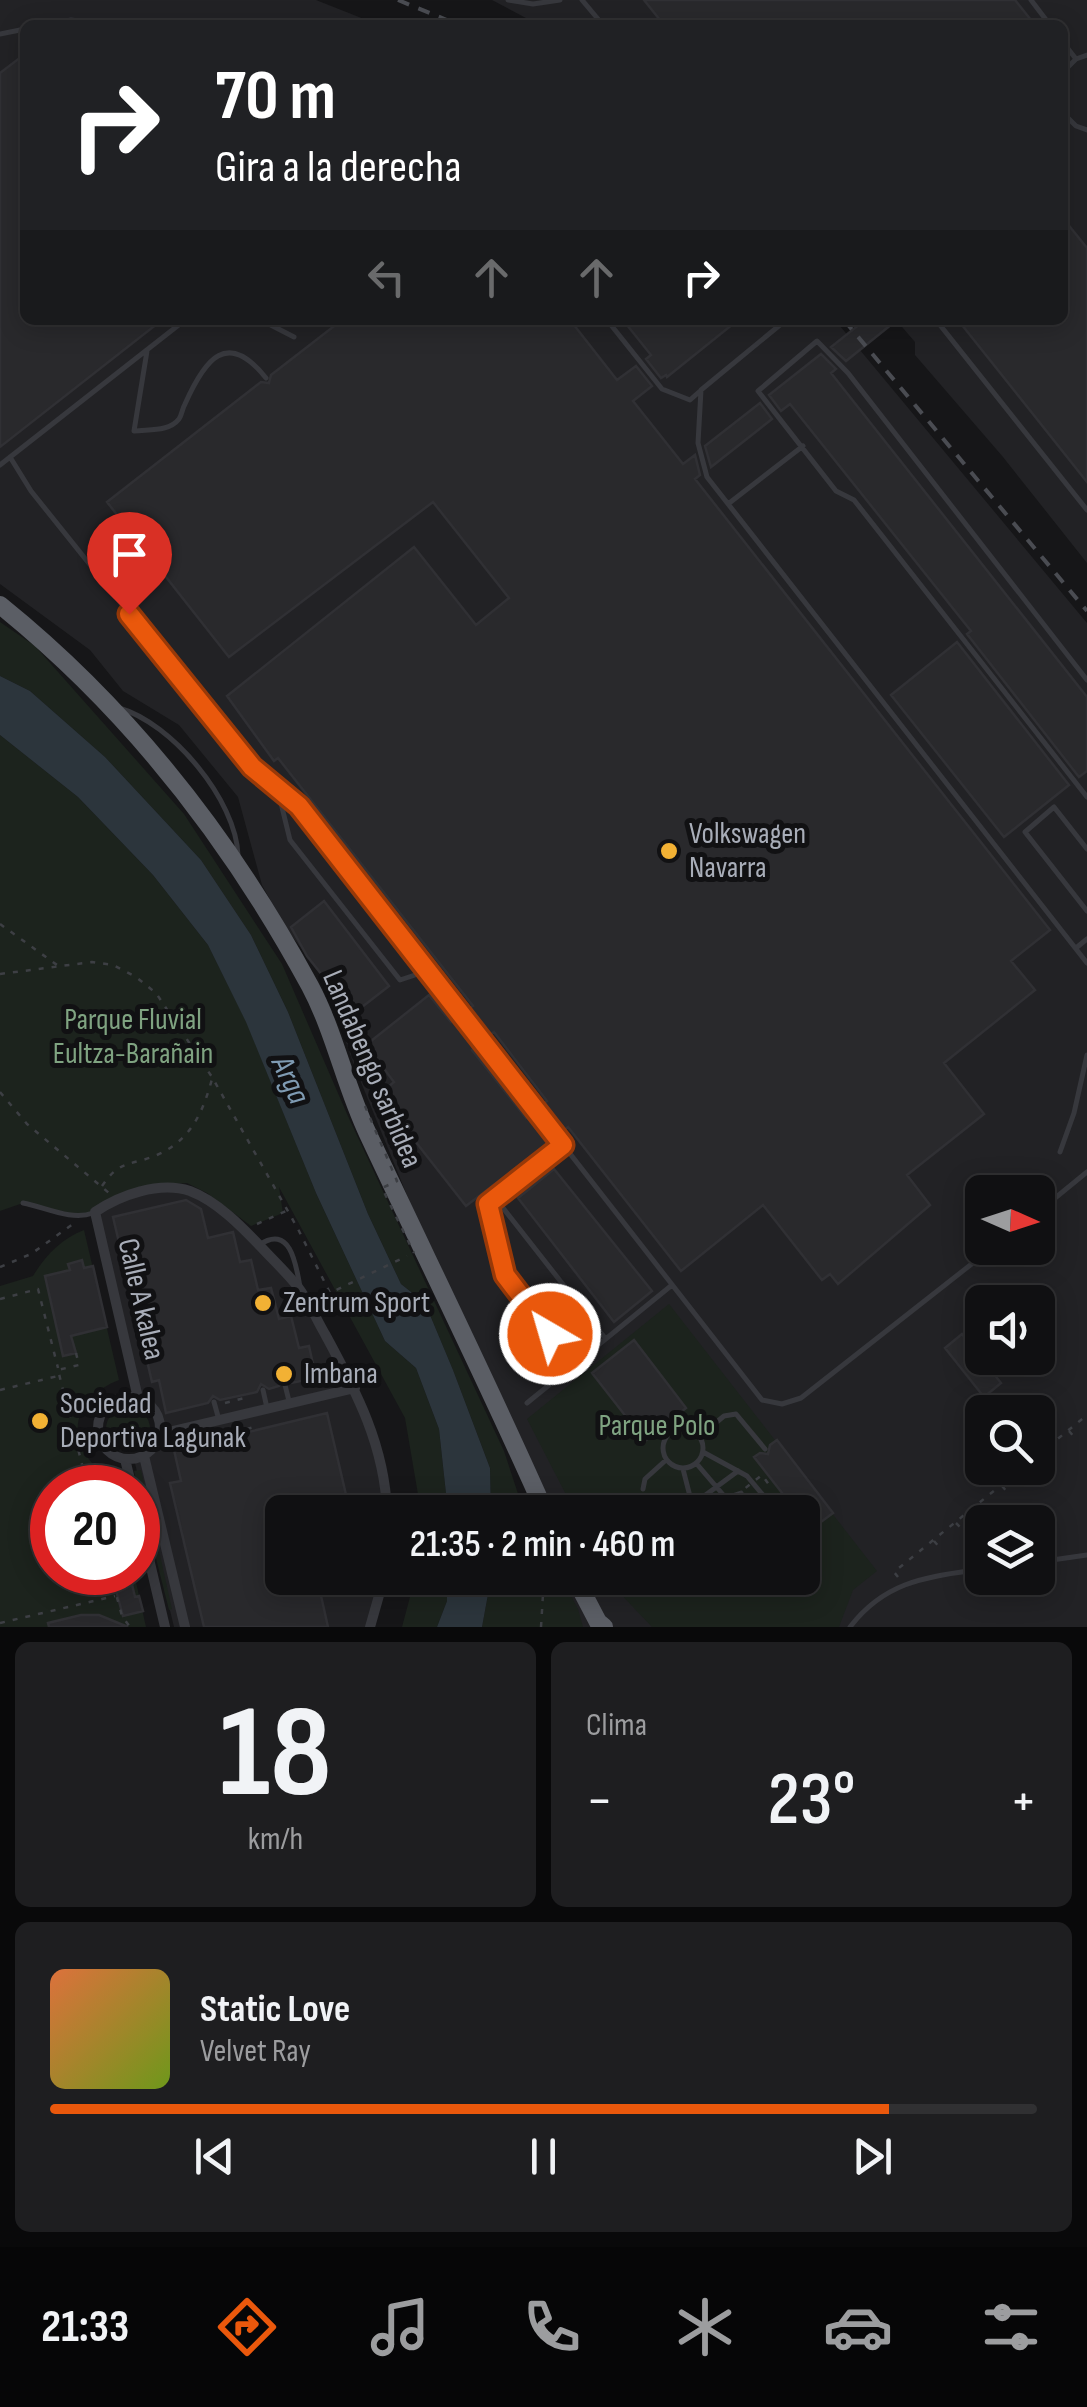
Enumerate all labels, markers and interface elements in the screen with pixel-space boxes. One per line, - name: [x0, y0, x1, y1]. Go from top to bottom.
- text: 70 m: [215, 55, 336, 139]
- icon: right: [50, 60, 180, 190]
- text: Gira a la derecha: [215, 140, 462, 195]
- icon: left: [359, 250, 414, 305]
- icon: ahead: [464, 250, 519, 305]
- icon: ahead: [569, 250, 624, 305]
- icon: right: [674, 250, 729, 305]
- pin: [87, 512, 172, 615]
- icon: arrive: [102, 527, 157, 582]
- place label: Volkswagen Navarra: [689, 816, 806, 886]
- marker: Volkswagen Navarra: [658, 840, 680, 862]
- street label: Landabengo sarbidea: [314, 965, 430, 1173]
- park label: Parque Fluvial Eultza-Barañain: [53, 1002, 213, 1072]
- water label: Arga: [261, 1048, 318, 1110]
- north arrow: [965, 1175, 1055, 1265]
- map controls: [965, 1175, 1055, 1595]
- street label: Calle A kalea: [110, 1235, 172, 1363]
- position arrow: [498, 1282, 602, 1386]
- place label: Zentrum Sport: [283, 1285, 430, 1321]
- button: sound: [965, 1285, 1055, 1375]
- marker: Zentrum Sport: [252, 1292, 274, 1314]
- place label: Imbana: [304, 1356, 378, 1392]
- marker: Imbana: [273, 1363, 295, 1385]
- place label: Sociedad Deportiva Lagunak: [60, 1386, 246, 1456]
- button: search: [965, 1395, 1055, 1485]
- park label: Parque Polo: [599, 1408, 715, 1444]
- marker: Sociedad Deportiva Lagunak: [29, 1410, 51, 1432]
- speed limit sign: 20: [30, 1465, 160, 1595]
- button: layers: [965, 1505, 1055, 1595]
- text: 21:35 · 2 min · 460 m: [410, 1522, 675, 1567]
- text: 18: [219, 1677, 332, 1833]
- text: Clima: [586, 1706, 647, 1745]
- text: 23°: [768, 1755, 855, 1846]
- text: −: [586, 1768, 613, 1835]
- text: +: [1010, 1768, 1037, 1835]
- text: km/h: [248, 1820, 303, 1859]
- text: Static Love: [200, 1987, 350, 2032]
- text: Velvet Ray: [200, 2032, 311, 2071]
- icon: previous: [187, 2129, 242, 2184]
- icon: pause: [516, 2129, 571, 2184]
- icon: next: [845, 2129, 900, 2184]
- icon: directions: [212, 2292, 282, 2362]
- icon: music: [365, 2292, 435, 2362]
- icon: phone: [517, 2292, 587, 2362]
- icon: climate: [670, 2292, 740, 2362]
- icon: car: [823, 2292, 893, 2362]
- icon: filters: [976, 2292, 1046, 2362]
- text: 21:33: [41, 2300, 129, 2355]

